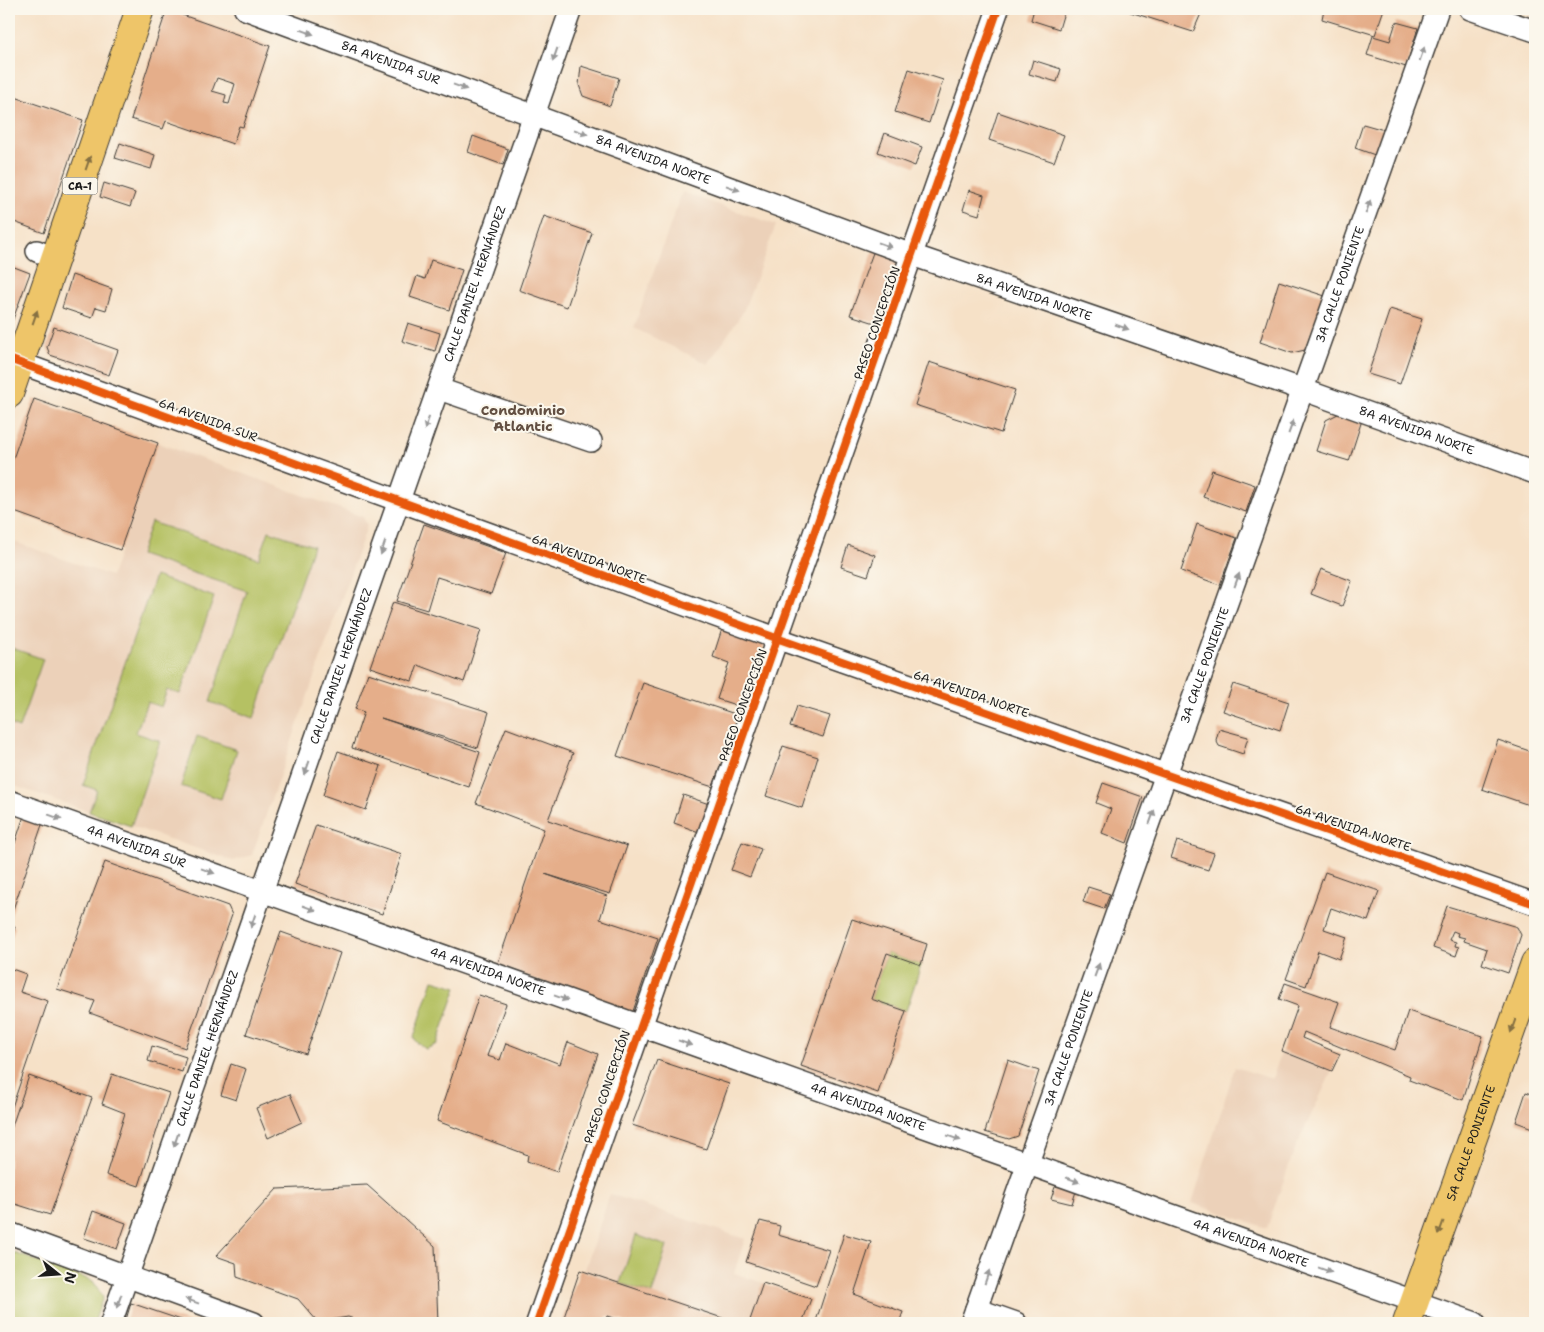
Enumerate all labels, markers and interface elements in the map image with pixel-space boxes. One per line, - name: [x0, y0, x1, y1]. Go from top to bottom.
- one-way arrow: [300, 29, 315, 36]
- street label: 8A AVENIDA SUR: [339, 37, 442, 88]
- one-way arrow: [1418, 46, 1426, 61]
- one-way arrow: [551, 48, 559, 63]
- one-way arrow: [453, 83, 468, 91]
- one-way arrow: [574, 128, 589, 136]
- street label: 8A AVENIDA NORTE: [593, 131, 713, 188]
- one-way arrow: [84, 155, 92, 170]
- road number: CA-1: [62, 178, 98, 195]
- one-way arrow: [726, 184, 741, 192]
- one-way arrow: [1365, 200, 1372, 215]
- street label: CALLE DANIEL HERNÁNDEZ: [440, 204, 509, 364]
- street label: 3A CALLE PONIENTE: [1312, 224, 1368, 345]
- one-way arrow: [878, 242, 893, 249]
- street label: PASEO CONCEPCIÓN: [850, 264, 904, 382]
- street label: 8A AVENIDA NORTE: [974, 270, 1094, 324]
- one-way arrow: [32, 309, 40, 324]
- one-way arrow: [1114, 324, 1129, 331]
- street label: 6A AVENIDA SUR: [156, 395, 260, 445]
- district label: Condominio Atlantic: [481, 401, 565, 435]
- street label: 8A AVENIDA NORTE: [1357, 402, 1476, 458]
- one-way arrow: [423, 416, 431, 431]
- one-way arrow: [1288, 419, 1295, 434]
- street label: 6A AVENIDA NORTE: [529, 531, 649, 587]
- one-way arrow: [379, 541, 386, 556]
- one-way arrow: [1233, 572, 1241, 587]
- street label: CALLE DANIEL HERNÁNDEZ: [306, 586, 376, 746]
- street label: 3A CALLE PONIENTE: [1177, 605, 1233, 726]
- street label: PASEO CONCEPCIÓN: [715, 646, 771, 764]
- street label: 6A AVENIDA NORTE: [911, 667, 1031, 721]
- one-way arrow: [302, 761, 310, 776]
- street label: 6A AVENIDA NORTE: [1293, 801, 1413, 855]
- one-way arrow: [1148, 809, 1156, 824]
- one-way arrow: [47, 814, 62, 821]
- street label: 4A AVENIDA SUR: [84, 821, 188, 871]
- one-way arrow: [201, 867, 216, 875]
- one-way arrow: [302, 904, 317, 912]
- one-way arrow: [249, 914, 257, 929]
- street label: 4A AVENIDA NORTE: [428, 943, 548, 999]
- one-way arrow: [1094, 962, 1101, 977]
- street label: CALLE DANIEL HERNÁNDEZ: [172, 968, 242, 1128]
- street label: 3A CALLE PONIENTE: [1041, 987, 1097, 1108]
- one-way arrow: [554, 994, 569, 1002]
- one-way arrow: [1509, 1018, 1516, 1033]
- street label: PASEO CONCEPCIÓN: [580, 1028, 634, 1146]
- one-way arrow: [678, 1039, 693, 1047]
- street label: 4A AVENIDA NORTE: [808, 1079, 928, 1135]
- street label: 5A CALLE PONIENTE: [1443, 1083, 1499, 1203]
- one-way arrow: [171, 1133, 179, 1148]
- one-way arrow: [947, 1134, 962, 1142]
- one-way arrow: [1066, 1176, 1081, 1184]
- street label: 4A AVENIDA NORTE: [1191, 1215, 1311, 1271]
- one-way arrow: [1437, 1221, 1445, 1236]
- north arrow: [32, 1250, 82, 1300]
- one-way arrow: [1318, 1266, 1333, 1274]
- one-way arrow: [984, 1269, 992, 1284]
- text: N: [60, 1270, 81, 1286]
- one-way arrow: [115, 1293, 122, 1308]
- one-way arrow: [184, 1297, 199, 1304]

